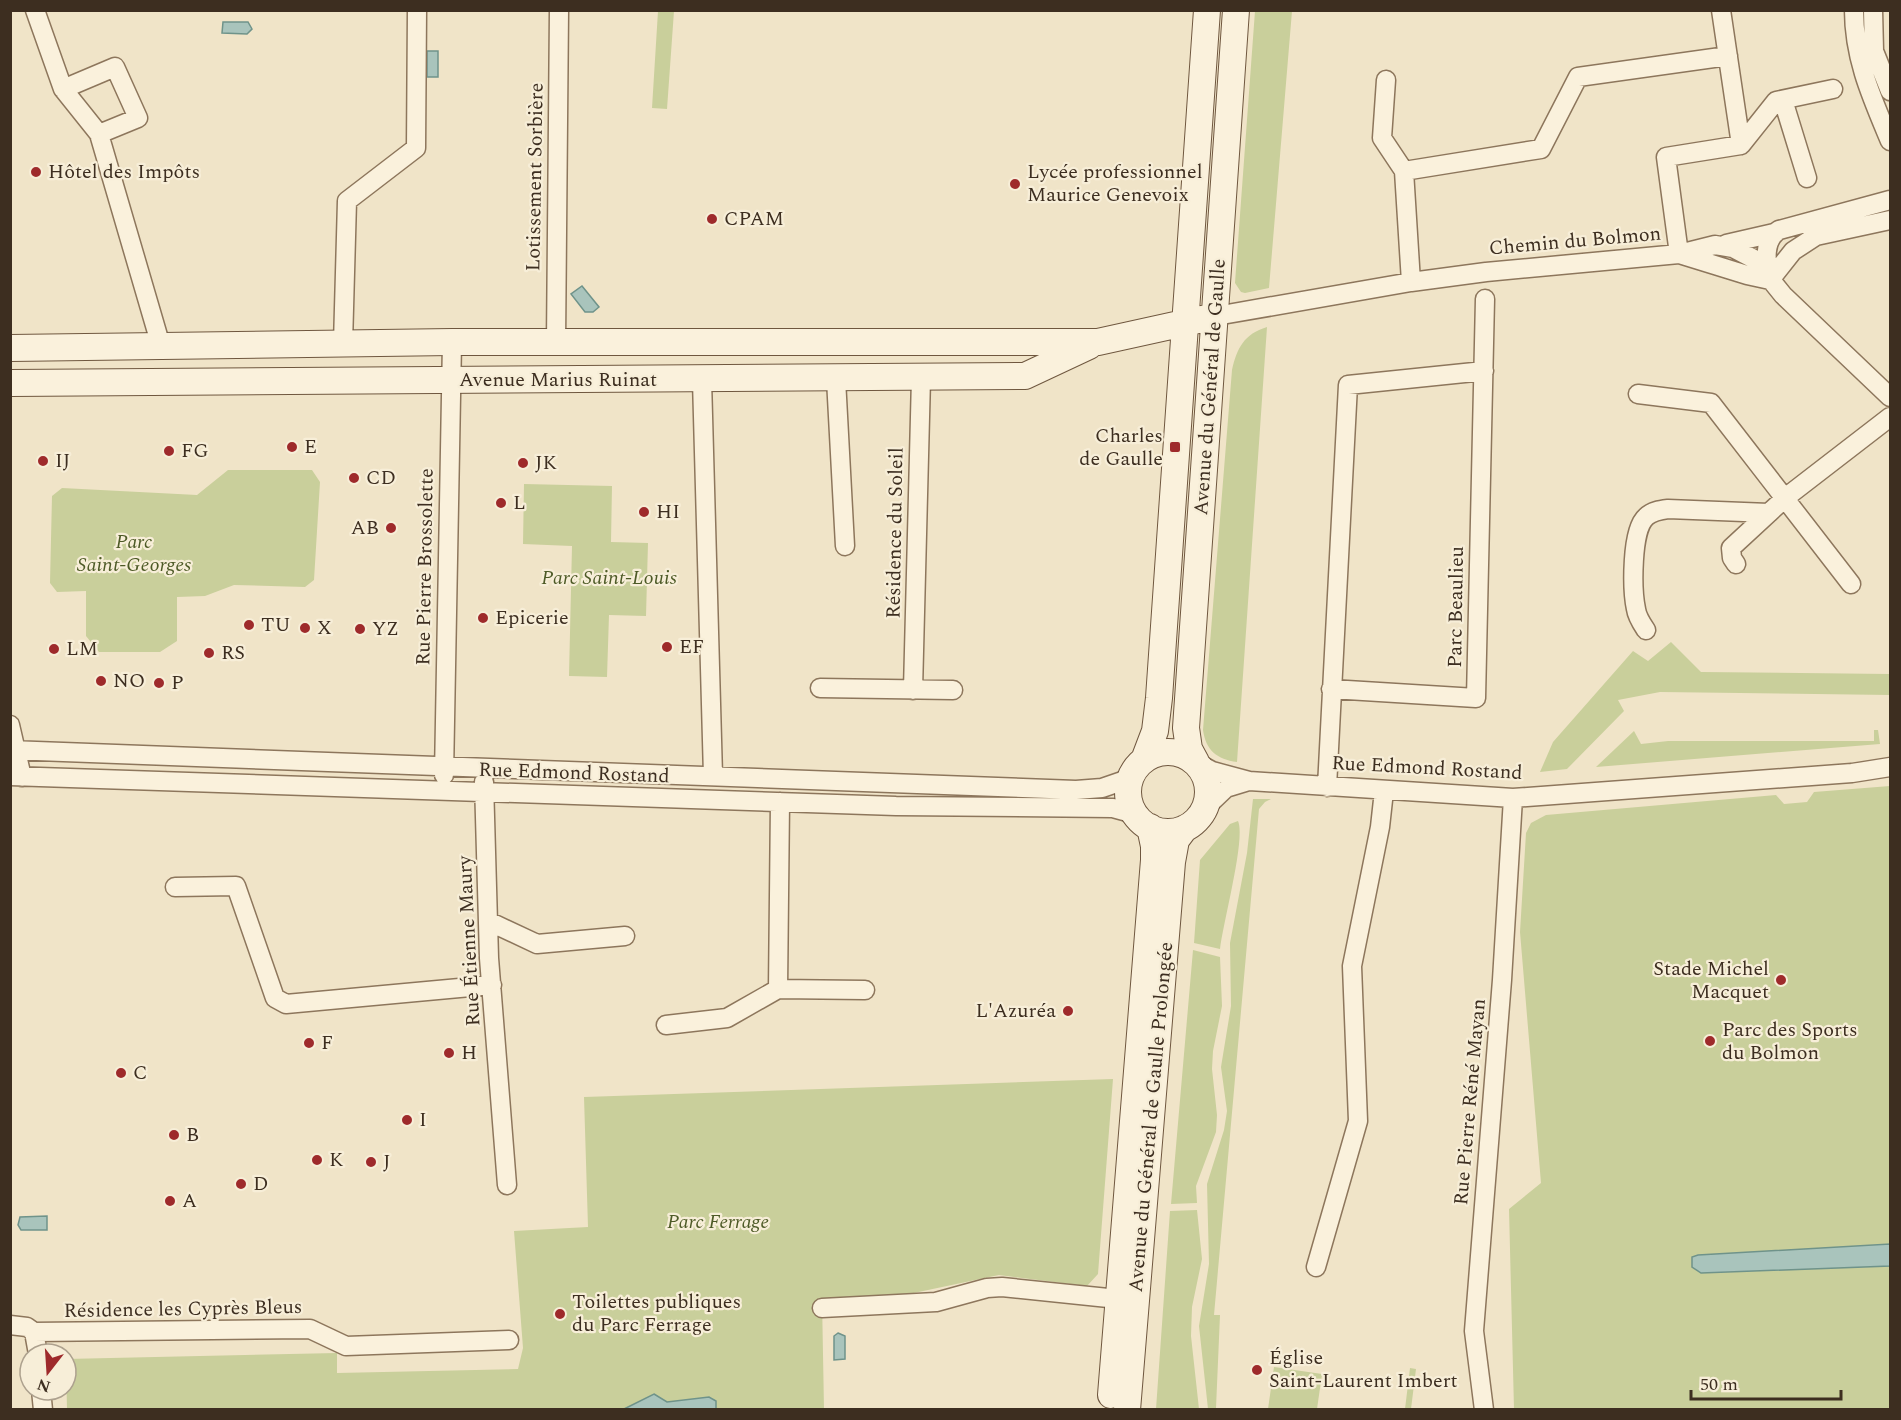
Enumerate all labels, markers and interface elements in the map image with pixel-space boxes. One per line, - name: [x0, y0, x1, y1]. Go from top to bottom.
- street label: Lotissement Sorbière: [518, 82, 552, 272]
- place label: Hôtel des Impôts: [48, 157, 200, 187]
- place label: Lycée professionnel Maurice Genevoix: [1027, 157, 1203, 210]
- marker: Hôtel des Impôts: [29, 165, 43, 179]
- marker: Lycée professionnel Maurice Genevoix: [1008, 177, 1022, 191]
- place label: CPAM: [724, 204, 784, 234]
- marker: CPAM: [705, 212, 719, 226]
- street label: Chemin du Bolmon: [1488, 219, 1662, 263]
- street label: Avenue du Général de Gaulle: [1186, 258, 1234, 516]
- street label: Avenue Marius Ruinat: [459, 365, 657, 395]
- place label: Charles de Gaulle: [1079, 421, 1163, 474]
- place label: E: [304, 432, 317, 462]
- place label: FG: [181, 436, 209, 466]
- marker: E: [285, 440, 299, 454]
- marker: Charles de Gaulle: [1168, 440, 1182, 454]
- marker: FG: [162, 444, 176, 458]
- place label: IJ: [55, 446, 71, 476]
- street label: Résidence du Soleil: [879, 447, 911, 619]
- place label: JK: [535, 448, 558, 478]
- marker: IJ: [36, 454, 50, 468]
- marker: JK: [516, 456, 530, 470]
- place label: CD: [366, 463, 396, 493]
- street label: Rue Pierre Brossolette: [408, 468, 442, 666]
- marker: CD: [347, 471, 361, 485]
- place label: L: [513, 488, 526, 518]
- marker: L: [494, 496, 508, 510]
- place label: HI: [656, 497, 680, 527]
- marker: HI: [637, 505, 651, 519]
- place label: AB: [351, 513, 379, 543]
- marker: AB: [384, 521, 398, 535]
- park label: Parc Saint-Georges: [77, 527, 191, 580]
- street label: Parc Beaulieu: [1440, 546, 1472, 668]
- park label: Parc Saint-Louis: [541, 563, 677, 593]
- place label: Epicerie: [495, 603, 569, 633]
- place label: TU: [261, 610, 291, 640]
- marker: Epicerie: [476, 611, 490, 625]
- place label: X: [317, 613, 332, 643]
- place label: YZ: [372, 614, 399, 644]
- marker: TU: [242, 618, 256, 632]
- marker: X: [298, 621, 312, 635]
- marker: YZ: [353, 622, 367, 636]
- place label: EF: [679, 632, 704, 662]
- place label: LM: [66, 634, 98, 664]
- place label: RS: [221, 638, 245, 668]
- marker: EF: [660, 640, 674, 654]
- marker: LM: [47, 642, 61, 656]
- marker: RS: [202, 646, 216, 660]
- place label: NO: [113, 666, 145, 696]
- place label: P: [171, 668, 184, 698]
- marker: NO: [94, 674, 108, 688]
- marker: P: [152, 676, 166, 690]
- street label: Rue Edmond Rostand: [1331, 748, 1523, 788]
- street label: Rue Edmond Rostand: [478, 755, 670, 791]
- street label: Rue Étienne Maury: [449, 854, 488, 1027]
- street label: Avenue du Général de Gaulle Prolongée: [1121, 940, 1181, 1294]
- place label: Stade Michel Macquet: [1653, 954, 1769, 1007]
- marker: Stade Michel Macquet: [1774, 973, 1788, 987]
- place label: L'Azuréa: [975, 996, 1056, 1026]
- street label: Rue Pierre Réné Mayan: [1446, 997, 1494, 1207]
- marker: L'Azuréa: [1061, 1004, 1075, 1018]
- place label: Parc des Sports du Bolmon: [1722, 1015, 1858, 1068]
- place label: F: [321, 1028, 333, 1058]
- marker: Parc des Sports du Bolmon: [1703, 1034, 1717, 1048]
- marker: F: [302, 1036, 316, 1050]
- place label: H: [461, 1038, 477, 1068]
- marker: H: [442, 1046, 456, 1060]
- place label: C: [133, 1058, 148, 1088]
- marker: C: [114, 1066, 128, 1080]
- place label: I: [419, 1105, 427, 1135]
- marker: I: [400, 1113, 414, 1127]
- place label: B: [186, 1120, 199, 1150]
- marker: B: [167, 1128, 181, 1142]
- place label: K: [329, 1145, 344, 1175]
- place label: J: [383, 1147, 391, 1177]
- marker: K: [310, 1153, 324, 1167]
- marker: J: [364, 1155, 378, 1169]
- place label: D: [253, 1169, 269, 1199]
- marker: D: [234, 1177, 248, 1191]
- place label: A: [182, 1186, 197, 1216]
- marker: A: [163, 1194, 177, 1208]
- park label: Parc Ferrage: [667, 1207, 769, 1237]
- place label: Toilettes publiques du Parc Ferrage: [572, 1287, 741, 1340]
- street label: Résidence les Cyprès Bleus: [63, 1292, 303, 1326]
- marker: Toilettes publiques du Parc Ferrage: [553, 1307, 567, 1321]
- north arrow: [18, 1342, 78, 1402]
- place label: Église Saint-Laurent Imbert: [1269, 1343, 1458, 1396]
- marker: Église Saint-Laurent Imbert: [1250, 1363, 1264, 1377]
- scale bar: [1691, 1363, 1841, 1401]
- text: 50 m: [1700, 1371, 1738, 1398]
- text: N: [34, 1372, 54, 1399]

